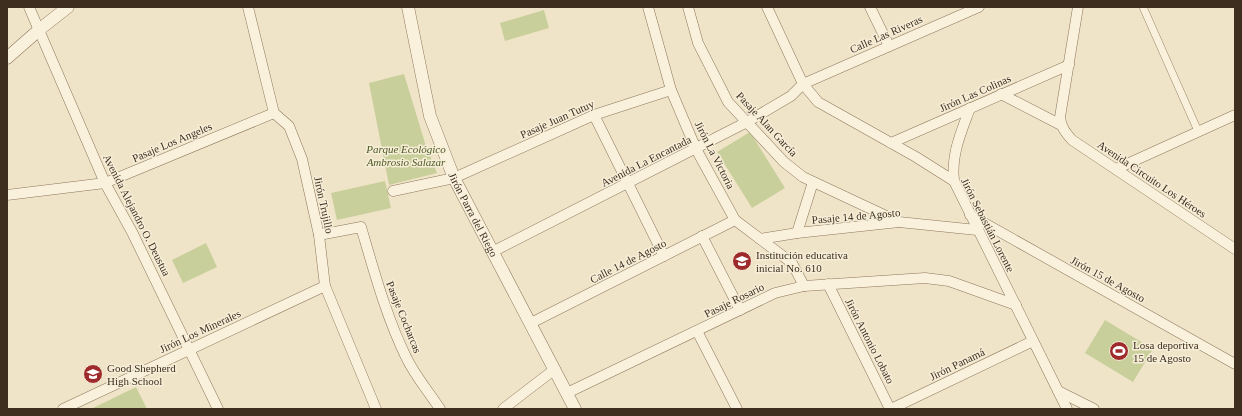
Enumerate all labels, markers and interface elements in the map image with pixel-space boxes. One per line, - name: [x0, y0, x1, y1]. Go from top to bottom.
- street label: Calle Las Riveras: [848, 13, 924, 55]
- street label: Jirón Las Colinas: [937, 72, 1013, 114]
- street label: Pasaje Alan García: [734, 89, 800, 159]
- street label: Pasaje Juan Tutuy: [518, 97, 596, 141]
- street label: Jirón La Victoria: [693, 119, 737, 191]
- street label: Pasaje Los Angeles: [130, 120, 214, 164]
- street label: Avenida La Encantada: [599, 133, 693, 189]
- street label: Avenida Circuito Los Héroes: [1095, 138, 1209, 220]
- park label: Parque Ecológico Ambrosio Salazar: [365, 143, 446, 168]
- street label: Avenida Alejandro O. Deustua: [101, 152, 173, 278]
- street label: Jirón Parra del Riego: [446, 171, 500, 259]
- street label: Jirón Trujillo: [312, 175, 336, 235]
- street label: Jirón Sebastián Lorente: [959, 176, 1017, 274]
- street label: Pasaje 14 de Agosto: [811, 206, 901, 226]
- street label: Calle 14 de Agosto: [588, 236, 669, 285]
- place label: Institución educativa inicial No. 610: [756, 249, 848, 274]
- school or university icon: Institución educativa inicial No. 610: [731, 250, 753, 272]
- street label: Jirón 15 de Agosto: [1069, 254, 1148, 305]
- street label: Pasaje Cocharcas: [384, 279, 424, 355]
- street label: Pasaje Rosario: [702, 280, 766, 320]
- street label: Jirón Antonio Lobato: [843, 296, 897, 386]
- street label: Jirón Los Minerales: [158, 307, 242, 355]
- place label: Losa deportiva 15 de Agosto: [1133, 339, 1199, 364]
- sports icon: Losa deportiva 15 de Agosto: [1108, 340, 1130, 362]
- street label: Jirón Panamá: [928, 346, 987, 382]
- place label: Good Shepherd High School: [107, 362, 176, 387]
- school or university icon: Good Shepherd High School: [82, 363, 104, 385]

